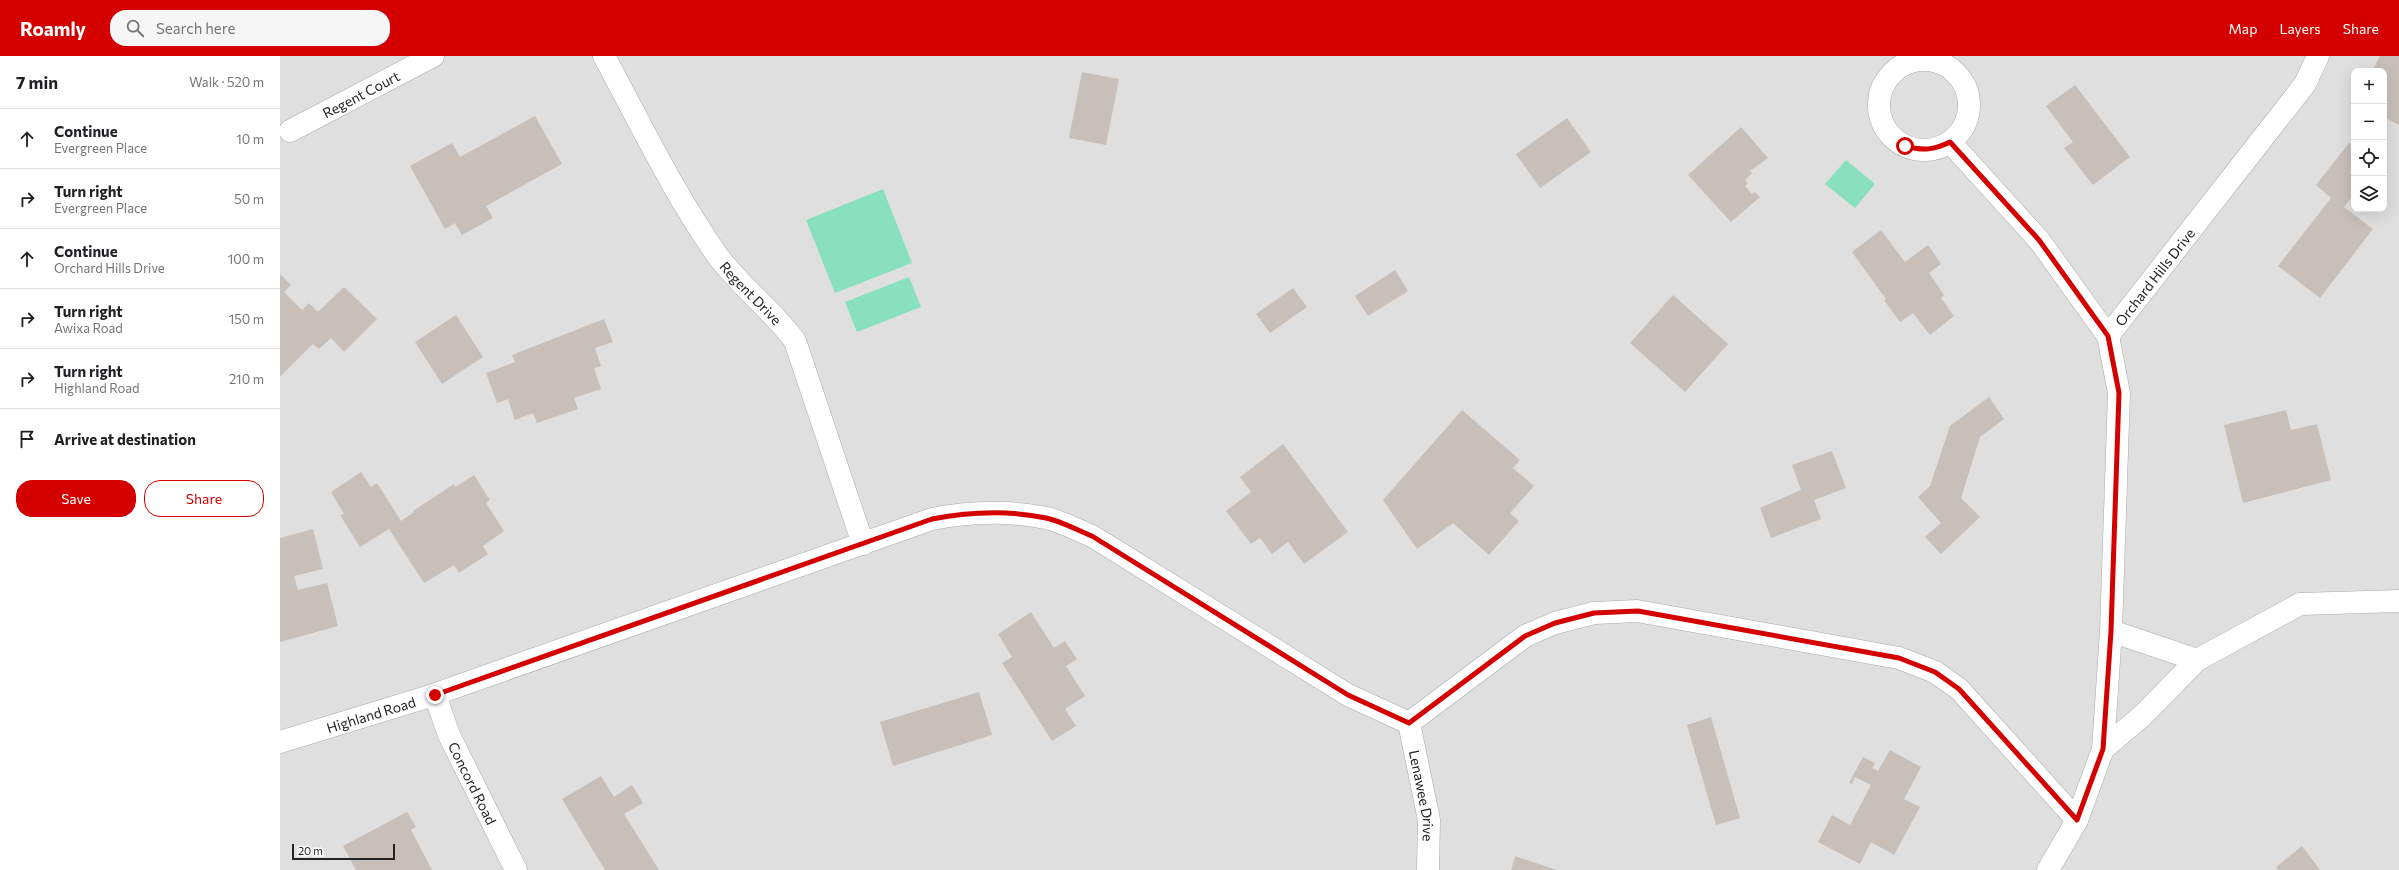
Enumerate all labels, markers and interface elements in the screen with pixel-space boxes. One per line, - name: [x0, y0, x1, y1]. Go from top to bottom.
- search box: [110, 10, 390, 46]
- text: Roamly: [20, 17, 86, 40]
- icon: search: [124, 17, 146, 39]
- text: Search here: [156, 19, 235, 37]
- text: Map: [2229, 20, 2257, 37]
- text: Layers: [2279, 20, 2321, 37]
- text: Share: [2343, 20, 2379, 37]
- street label: Regent Court: [319, 67, 403, 121]
- map controls: [2351, 68, 2387, 212]
- button: +: [2351, 68, 2387, 104]
- text: 7 min: [16, 72, 58, 93]
- text: Walk · 520 m: [189, 74, 264, 90]
- button: −: [2351, 104, 2387, 140]
- text: Continue: [54, 122, 118, 140]
- icon: ahead: [16, 128, 38, 150]
- text: 10 m: [236, 131, 264, 147]
- route start: [1896, 137, 1914, 155]
- text: Evergreen Place: [54, 140, 147, 156]
- button: locate: [2351, 140, 2387, 176]
- button: layers: [2351, 176, 2387, 212]
- text: Turn right: [54, 182, 123, 200]
- icon: right: [16, 188, 38, 210]
- text: 50 m: [234, 191, 264, 207]
- text: Evergreen Place: [54, 200, 147, 216]
- street label: Orchard Hills Drive: [2111, 225, 2198, 329]
- text: Continue: [54, 242, 118, 260]
- icon: ahead: [16, 248, 38, 270]
- text: 100 m: [228, 251, 264, 267]
- street label: Regent Drive: [717, 258, 786, 328]
- text: Orchard Hills Drive: [54, 260, 165, 276]
- text: Turn right: [54, 302, 123, 320]
- icon: right: [16, 308, 38, 330]
- text: 150 m: [229, 311, 264, 327]
- text: Awixa Road: [54, 320, 123, 336]
- text: Turn right: [54, 362, 123, 380]
- icon: right: [16, 368, 38, 390]
- text: 210 m: [229, 371, 264, 387]
- text: Highland Road: [54, 380, 140, 396]
- icon: arrive: [16, 428, 38, 450]
- text: Arrive at destination: [54, 430, 196, 448]
- button: Save: [16, 480, 136, 517]
- button: Share: [144, 480, 264, 517]
- route end: [426, 686, 444, 704]
- street label: Highland Road: [324, 693, 417, 736]
- street label: Concord Road: [445, 739, 500, 827]
- street label: Lenawee Drive: [1406, 748, 1438, 842]
- scale bar: [292, 842, 395, 861]
- text: 20 m: [298, 844, 323, 857]

